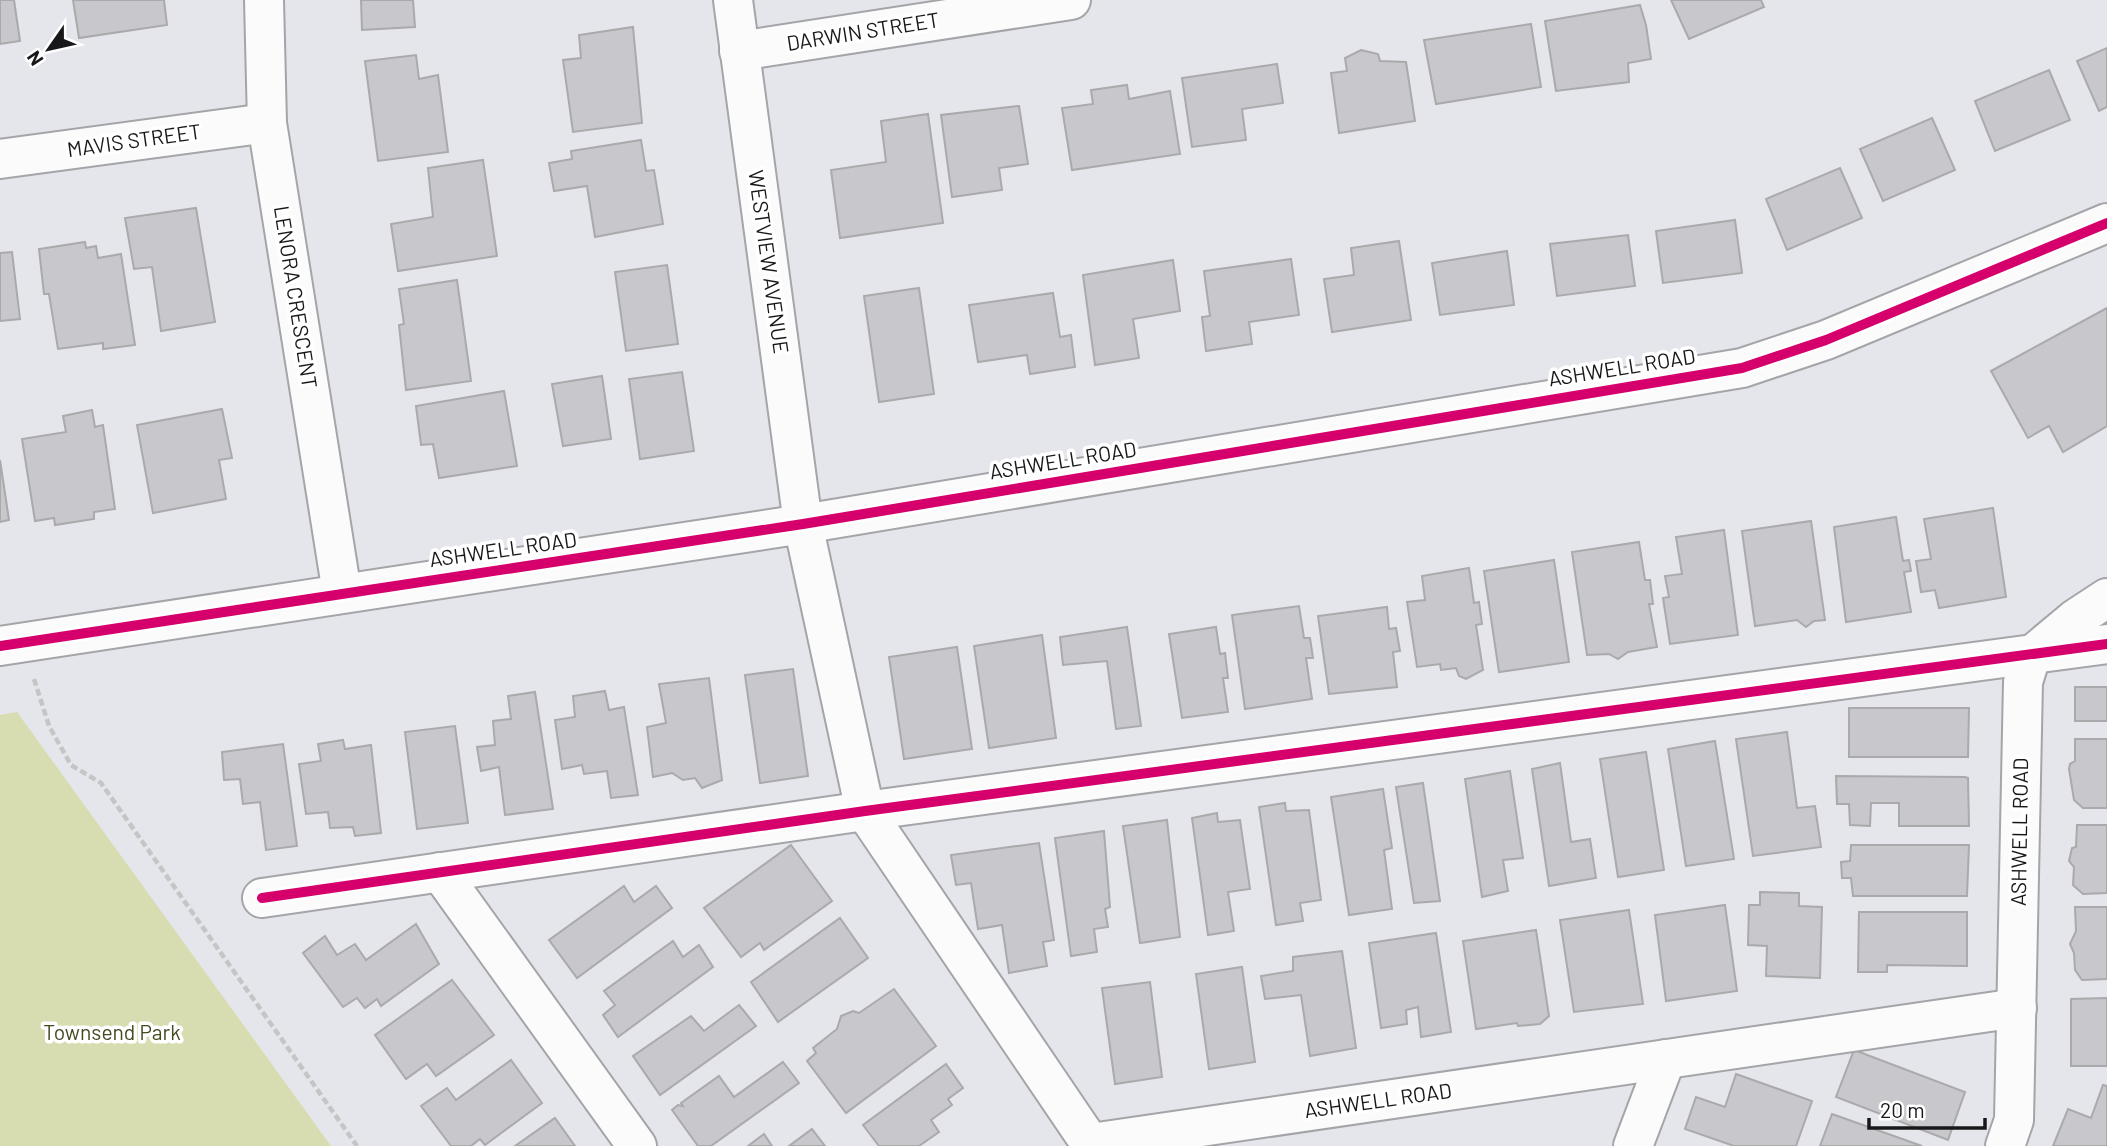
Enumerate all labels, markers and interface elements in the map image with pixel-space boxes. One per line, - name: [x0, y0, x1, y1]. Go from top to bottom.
- street label: DARWIN STREET: [785, 6, 941, 55]
- north arrow: [14, 14, 84, 84]
- text: N: [21, 47, 48, 70]
- street label: MAVIS STREET: [65, 118, 202, 161]
- street label: WESTVIEW AVENUE: [744, 168, 795, 355]
- street label: LENORA CRESCENT: [270, 204, 323, 390]
- street label: ASHWELL ROAD: [1546, 343, 1697, 390]
- street label: ASHWELL ROAD: [987, 436, 1138, 483]
- street label: ASHWELL ROAD: [428, 526, 578, 571]
- street label: ASHWELL ROAD: [2005, 758, 2032, 906]
- park label: Townsend Park: [43, 1019, 181, 1044]
- street label: ASHWELL ROAD: [1303, 1077, 1453, 1122]
- scale bar: [1869, 1086, 1984, 1130]
- text: 20 m: [1880, 1097, 1925, 1122]

